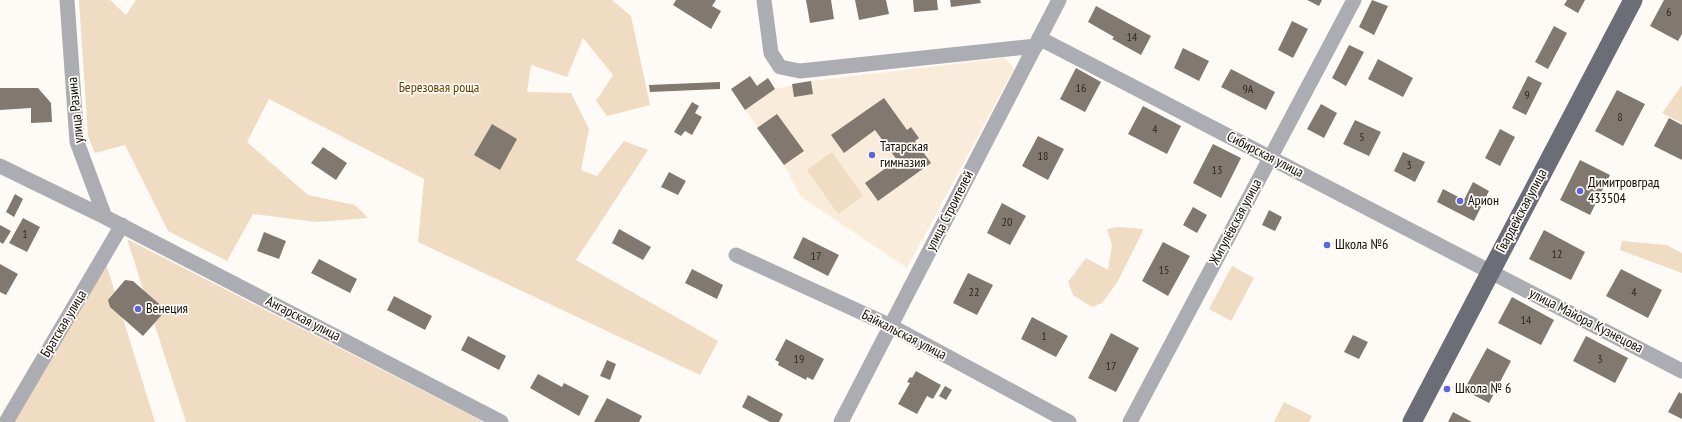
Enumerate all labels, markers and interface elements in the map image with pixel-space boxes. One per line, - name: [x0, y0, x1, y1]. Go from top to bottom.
- house number: 6: [1666, 6, 1672, 20]
- house number: 14: [1127, 31, 1137, 45]
- street label: улица Разина: [64, 76, 88, 144]
- park label: Березовая роща: [399, 80, 479, 96]
- house number: 16: [1076, 82, 1086, 96]
- house number: 9А: [1242, 83, 1254, 97]
- house number: 9: [1524, 89, 1530, 103]
- house number: 8: [1617, 111, 1623, 125]
- house number: 4: [1152, 123, 1158, 137]
- street label: Сибирская улица: [1224, 128, 1306, 182]
- house number: 5: [1359, 131, 1365, 145]
- place label: Татарская гимназия: [880, 139, 928, 172]
- marker: Татарская гимназия: [867, 150, 877, 160]
- house number: 18: [1038, 150, 1048, 164]
- house number: 3: [1406, 159, 1412, 173]
- house number: 13: [1212, 164, 1222, 178]
- street label: Гвардейская улица: [1493, 166, 1551, 256]
- street label: улица Строителей: [923, 168, 977, 254]
- place label: Димитровград 433504: [1588, 175, 1659, 208]
- street label: Жигулёвская улица: [1206, 176, 1266, 268]
- marker: Димитровград 433504: [1575, 186, 1585, 196]
- place label: Арион: [1468, 193, 1499, 209]
- marker: Арион: [1455, 196, 1465, 206]
- house number: 20: [1002, 216, 1012, 230]
- house number: 1: [22, 228, 28, 242]
- place label: Школа №6: [1335, 237, 1388, 253]
- marker: Школа №6: [1322, 240, 1332, 250]
- house number: 12: [1552, 248, 1562, 262]
- house number: 17: [811, 250, 821, 264]
- house number: 15: [1159, 264, 1169, 278]
- street label: улица Майора Кузнецова: [1526, 285, 1646, 357]
- house number: 22: [969, 286, 979, 300]
- house number: 4: [1631, 286, 1637, 300]
- street label: Братская улица: [37, 287, 91, 361]
- street label: Ангарская улица: [263, 293, 343, 345]
- place label: Венеция: [146, 301, 188, 317]
- marker: Венеция: [133, 304, 143, 314]
- street label: Байкальская улица: [859, 306, 949, 364]
- house number: 14: [1521, 314, 1531, 328]
- house number: 1: [1041, 330, 1047, 344]
- house number: 19: [794, 353, 804, 367]
- house number: 3: [1597, 353, 1603, 367]
- house number: 17: [1106, 360, 1116, 374]
- place label: Школа № 6: [1455, 381, 1511, 397]
- marker: Школа № 6: [1442, 384, 1452, 394]

